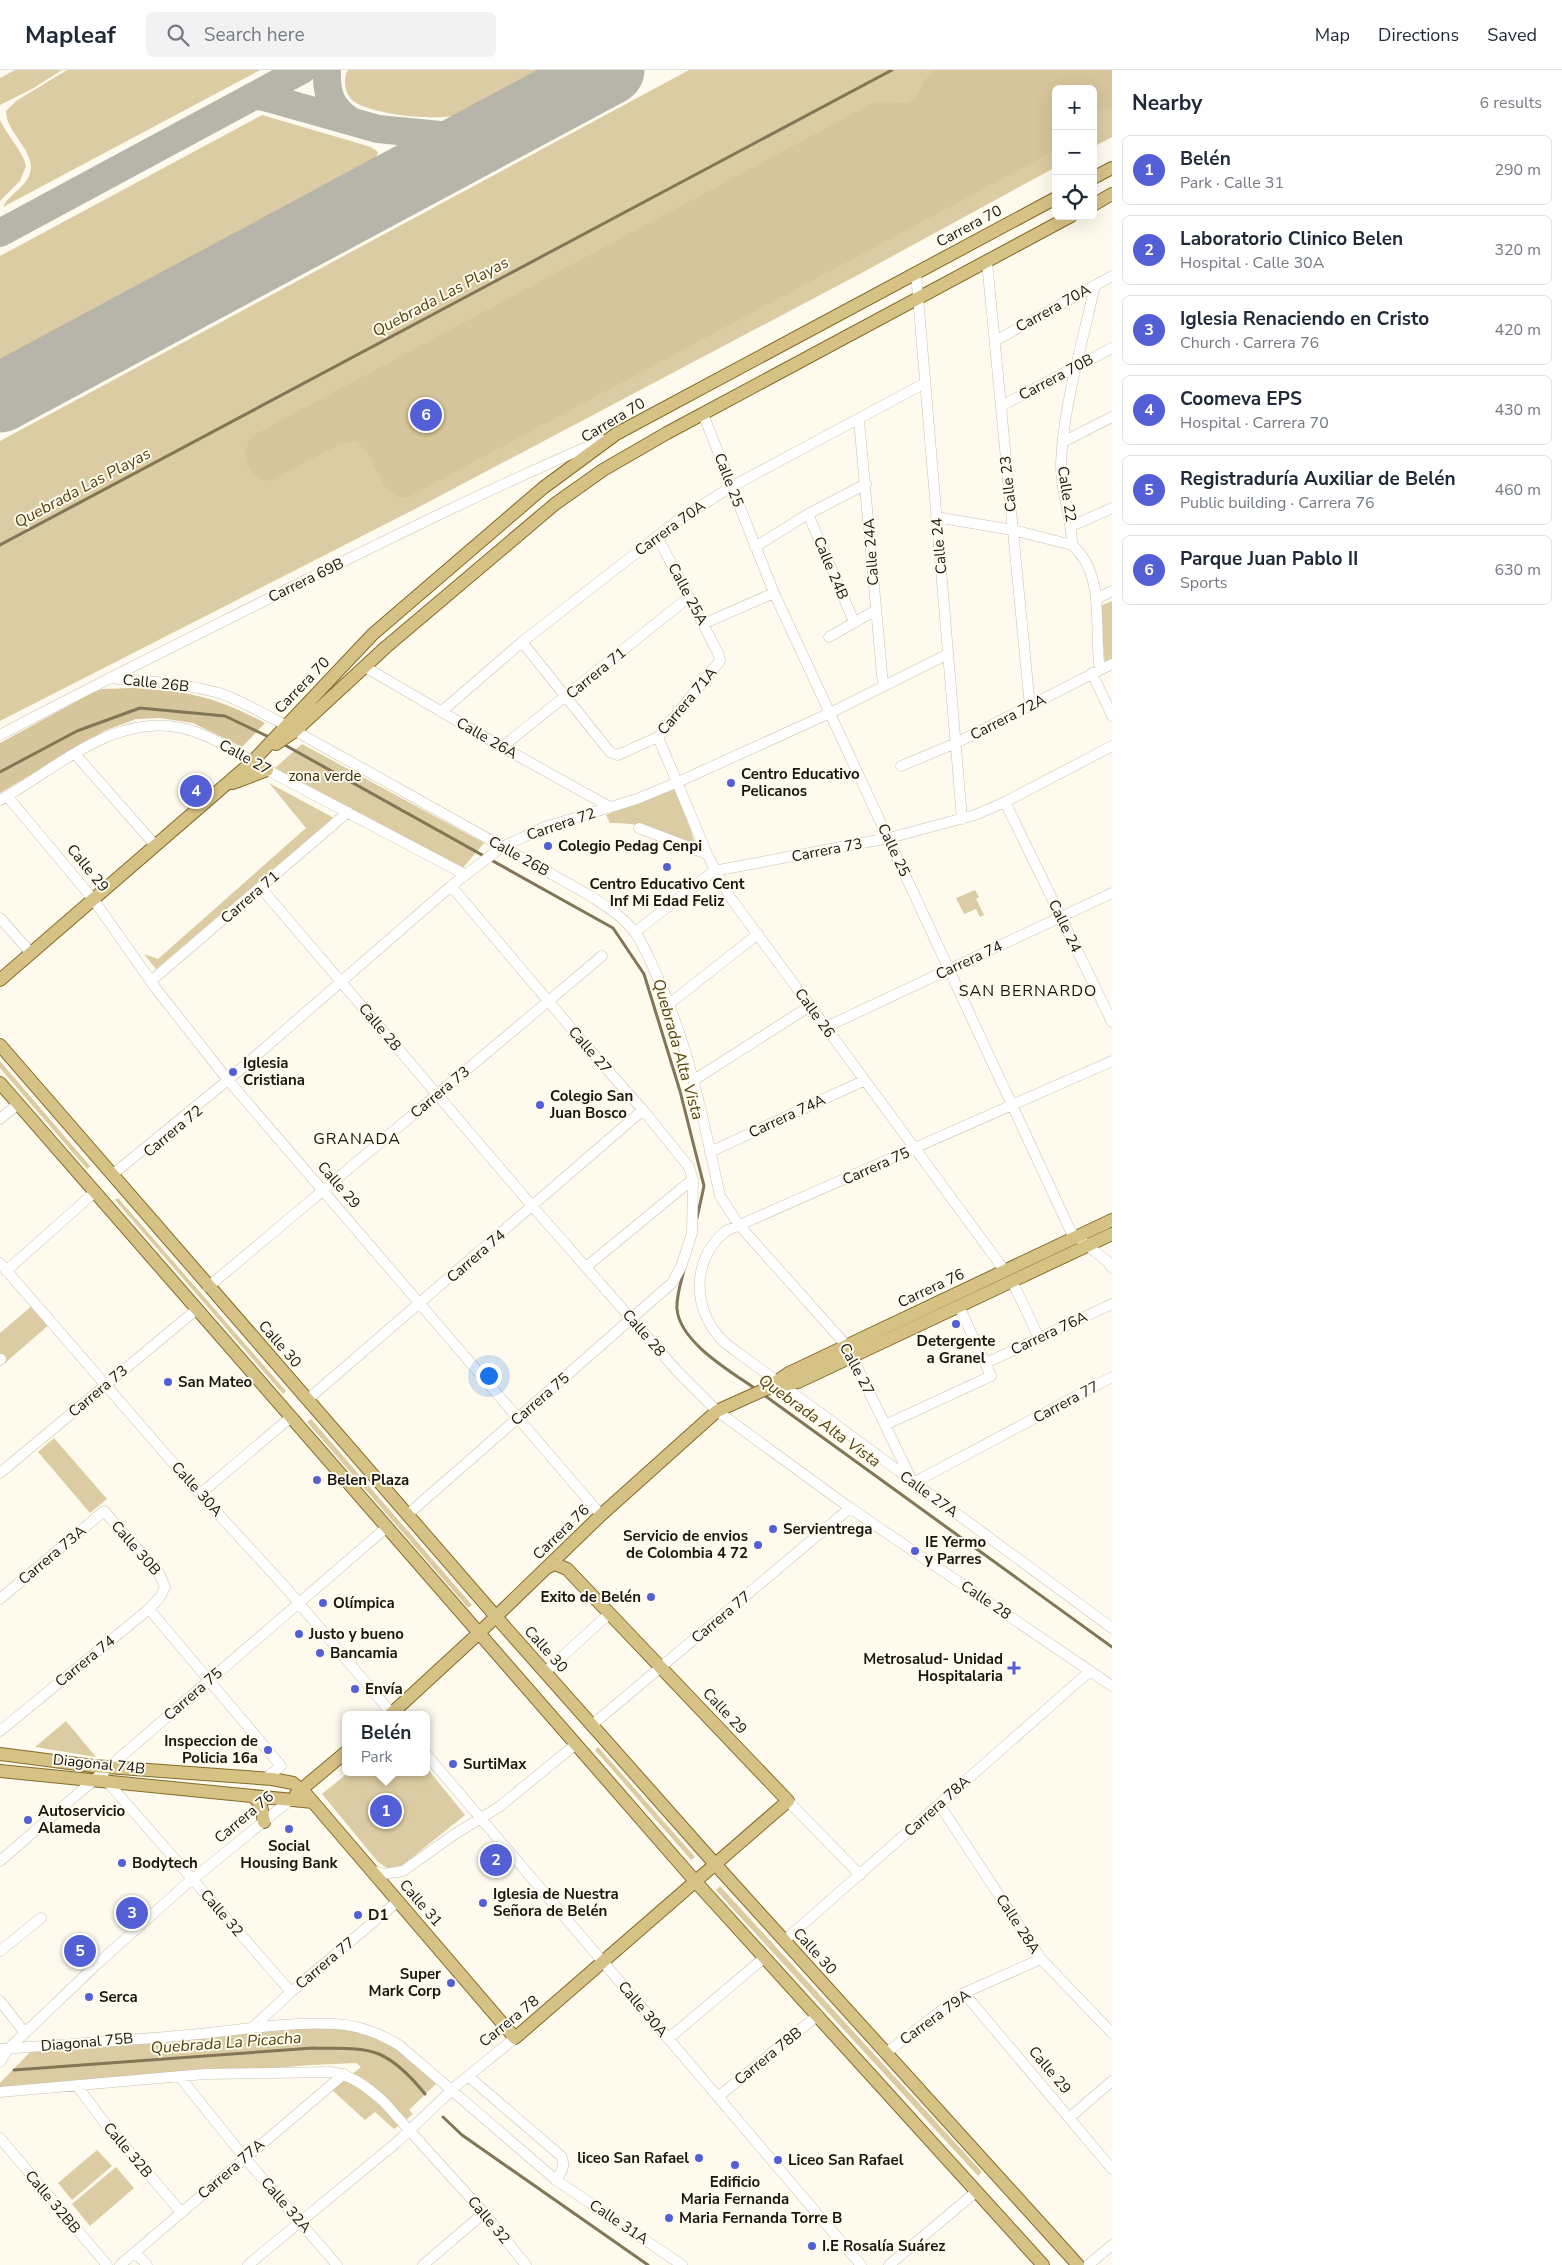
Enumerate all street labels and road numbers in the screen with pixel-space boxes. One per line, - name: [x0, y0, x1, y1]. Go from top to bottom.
- street label: Carrera 70: [933, 200, 1005, 252]
- street label: Carrera 70A: [1012, 279, 1094, 337]
- street label: Carrera 70B: [1015, 349, 1097, 405]
- street label: Carrera 70: [577, 393, 649, 447]
- street label: Calle 25: [710, 450, 748, 510]
- street label: Calle 23: [995, 455, 1021, 513]
- street label: Calle 22: [1053, 465, 1081, 523]
- street label: Carrera 70A: [631, 496, 709, 560]
- street label: Calle 24: [927, 517, 951, 575]
- street label: Calle 24A: [859, 518, 883, 586]
- street label: Calle 24B: [809, 533, 853, 603]
- street label: Carrera 69B: [265, 553, 347, 607]
- street label: Calle 25A: [663, 560, 713, 628]
- street label: Carrera 71: [562, 643, 630, 703]
- street label: Carrera 70: [270, 652, 334, 718]
- street label: Carrera 71A: [653, 663, 721, 739]
- street label: Calle 26B: [122, 670, 190, 696]
- street label: Carrera 72A: [967, 689, 1049, 745]
- street label: Calle 26A: [453, 712, 521, 764]
- street label: Calle 27: [215, 735, 275, 779]
- street label: Carrera 72: [524, 803, 598, 845]
- street label: Calle 25: [873, 820, 915, 880]
- street label: Calle 26B: [485, 831, 553, 881]
- street label: Carrera 73: [790, 833, 864, 867]
- street label: Calle 29: [62, 840, 114, 896]
- street label: Carrera 71: [216, 866, 284, 928]
- street label: Calle 24: [1044, 896, 1086, 956]
- street label: Carrera 74: [932, 936, 1006, 984]
- street label: Calle 26: [790, 984, 840, 1042]
- street label: Calle 28: [354, 999, 406, 1055]
- street label: Calle 27: [564, 1022, 616, 1078]
- street label: Carrera 73: [406, 1061, 474, 1123]
- street label: Carrera 74A: [745, 1089, 829, 1142]
- street label: Carrera 72: [139, 1100, 207, 1162]
- street label: Carrera 75: [839, 1142, 913, 1190]
- street label: Calle 29: [313, 1157, 365, 1213]
- street label: Carrera 74: [442, 1225, 510, 1287]
- street label: Carrera 76: [894, 1264, 968, 1312]
- street label: Calle 28: [618, 1305, 670, 1361]
- street label: Carrera 76A: [1007, 1306, 1091, 1359]
- street label: Calle 30: [254, 1316, 306, 1372]
- street label: Calle 27: [835, 1339, 879, 1399]
- street label: Carrera 73: [64, 1360, 132, 1422]
- street label: Carrera 75: [506, 1368, 574, 1430]
- street label: Carrera 77: [1030, 1376, 1102, 1428]
- street label: Calle 30A: [167, 1457, 227, 1521]
- street label: Calle 27A: [896, 1466, 962, 1522]
- street label: Carrera 76: [528, 1500, 594, 1564]
- street label: Calle 30B: [107, 1516, 165, 1580]
- street label: Carrera 73A: [14, 1521, 90, 1589]
- street label: Calle 28: [957, 1576, 1015, 1624]
- street label: Carrera 77: [687, 1586, 755, 1648]
- street label: Calle 30: [520, 1621, 572, 1677]
- street label: Carrera 74: [51, 1631, 119, 1691]
- street label: Carrera 75: [159, 1663, 227, 1725]
- street label: Calle 29: [698, 1684, 752, 1738]
- street label: Diagonal 74B: [52, 1749, 146, 1779]
- street label: Carrera 78A: [900, 1771, 974, 1841]
- street label: Carrera 76: [210, 1786, 278, 1848]
- street label: Calle 31: [395, 1875, 447, 1931]
- street label: Calle 32: [196, 1885, 248, 1941]
- street label: Calle 28A: [991, 1890, 1045, 1958]
- street label: Calle 30: [789, 1923, 841, 1979]
- street label: Carrera 77: [291, 1932, 359, 1994]
- street label: Calle 30A: [614, 1977, 672, 2041]
- street label: Carrera 79A: [896, 1985, 974, 2049]
- street label: Carrera 78: [475, 1991, 543, 2051]
- street label: Carrera 78B: [730, 2023, 806, 2089]
- street label: Diagonal 75B: [40, 2028, 134, 2056]
- street label: Calle 29: [1024, 2042, 1076, 2098]
- street label: Calle 32B: [99, 2118, 157, 2182]
- street label: Carrera 77A: [193, 2134, 269, 2204]
- street label: Calle 32BB: [21, 2166, 85, 2238]
- street label: Calle 32A: [256, 2173, 316, 2237]
- street label: Calle 32: [463, 2192, 515, 2248]
- street label: Calle 31A: [585, 2195, 653, 2249]

